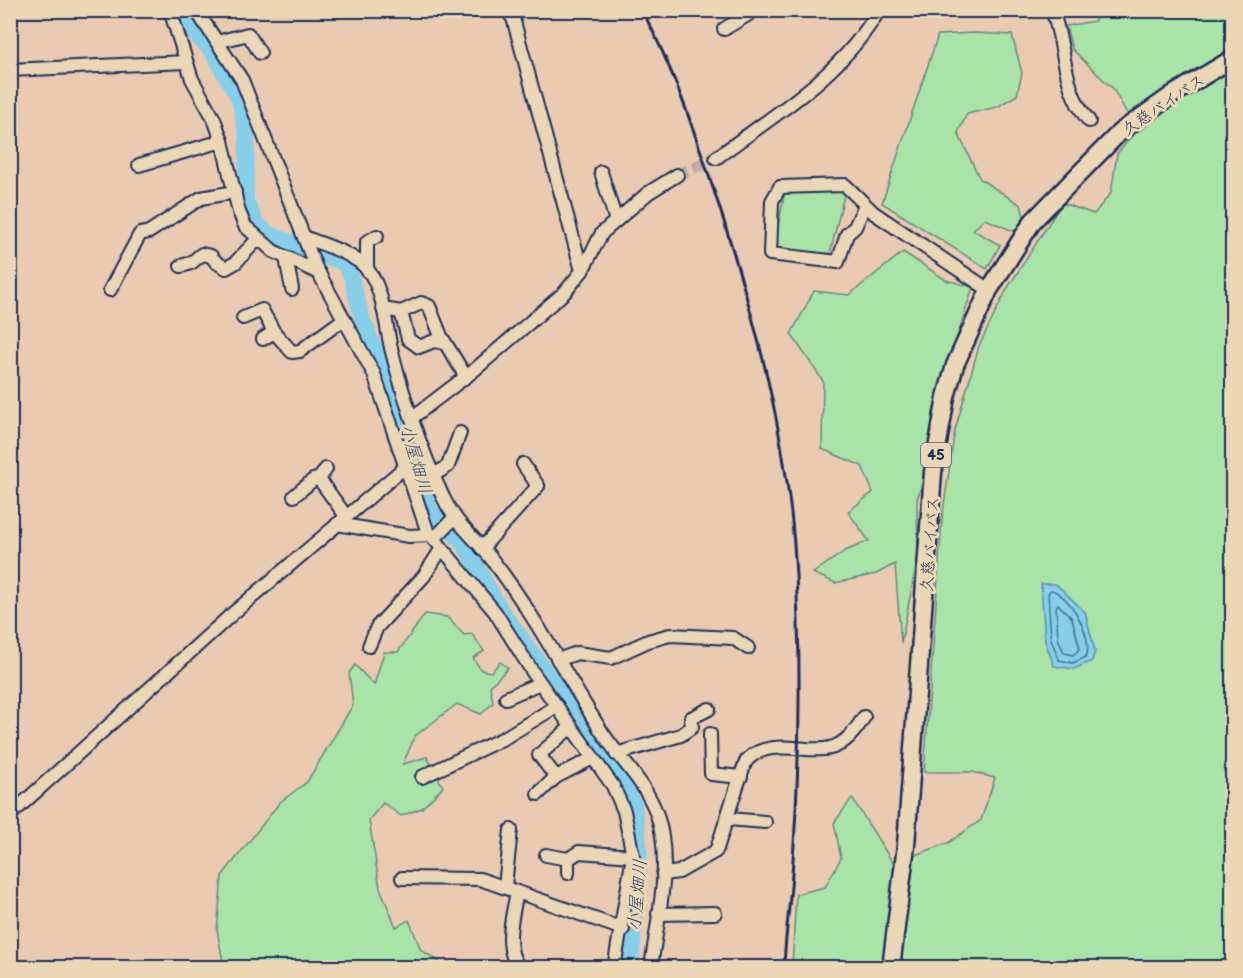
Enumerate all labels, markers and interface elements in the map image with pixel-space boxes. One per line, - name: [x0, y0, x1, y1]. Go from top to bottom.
- street label: 久慈バイパス: [1119, 71, 1209, 140]
- water label: 小屋畑川: [396, 422, 436, 497]
- road number: 45: [921, 443, 951, 467]
- street label: 久慈バイパス: [918, 496, 943, 592]
- water label: 小屋畑川: [624, 858, 651, 932]

